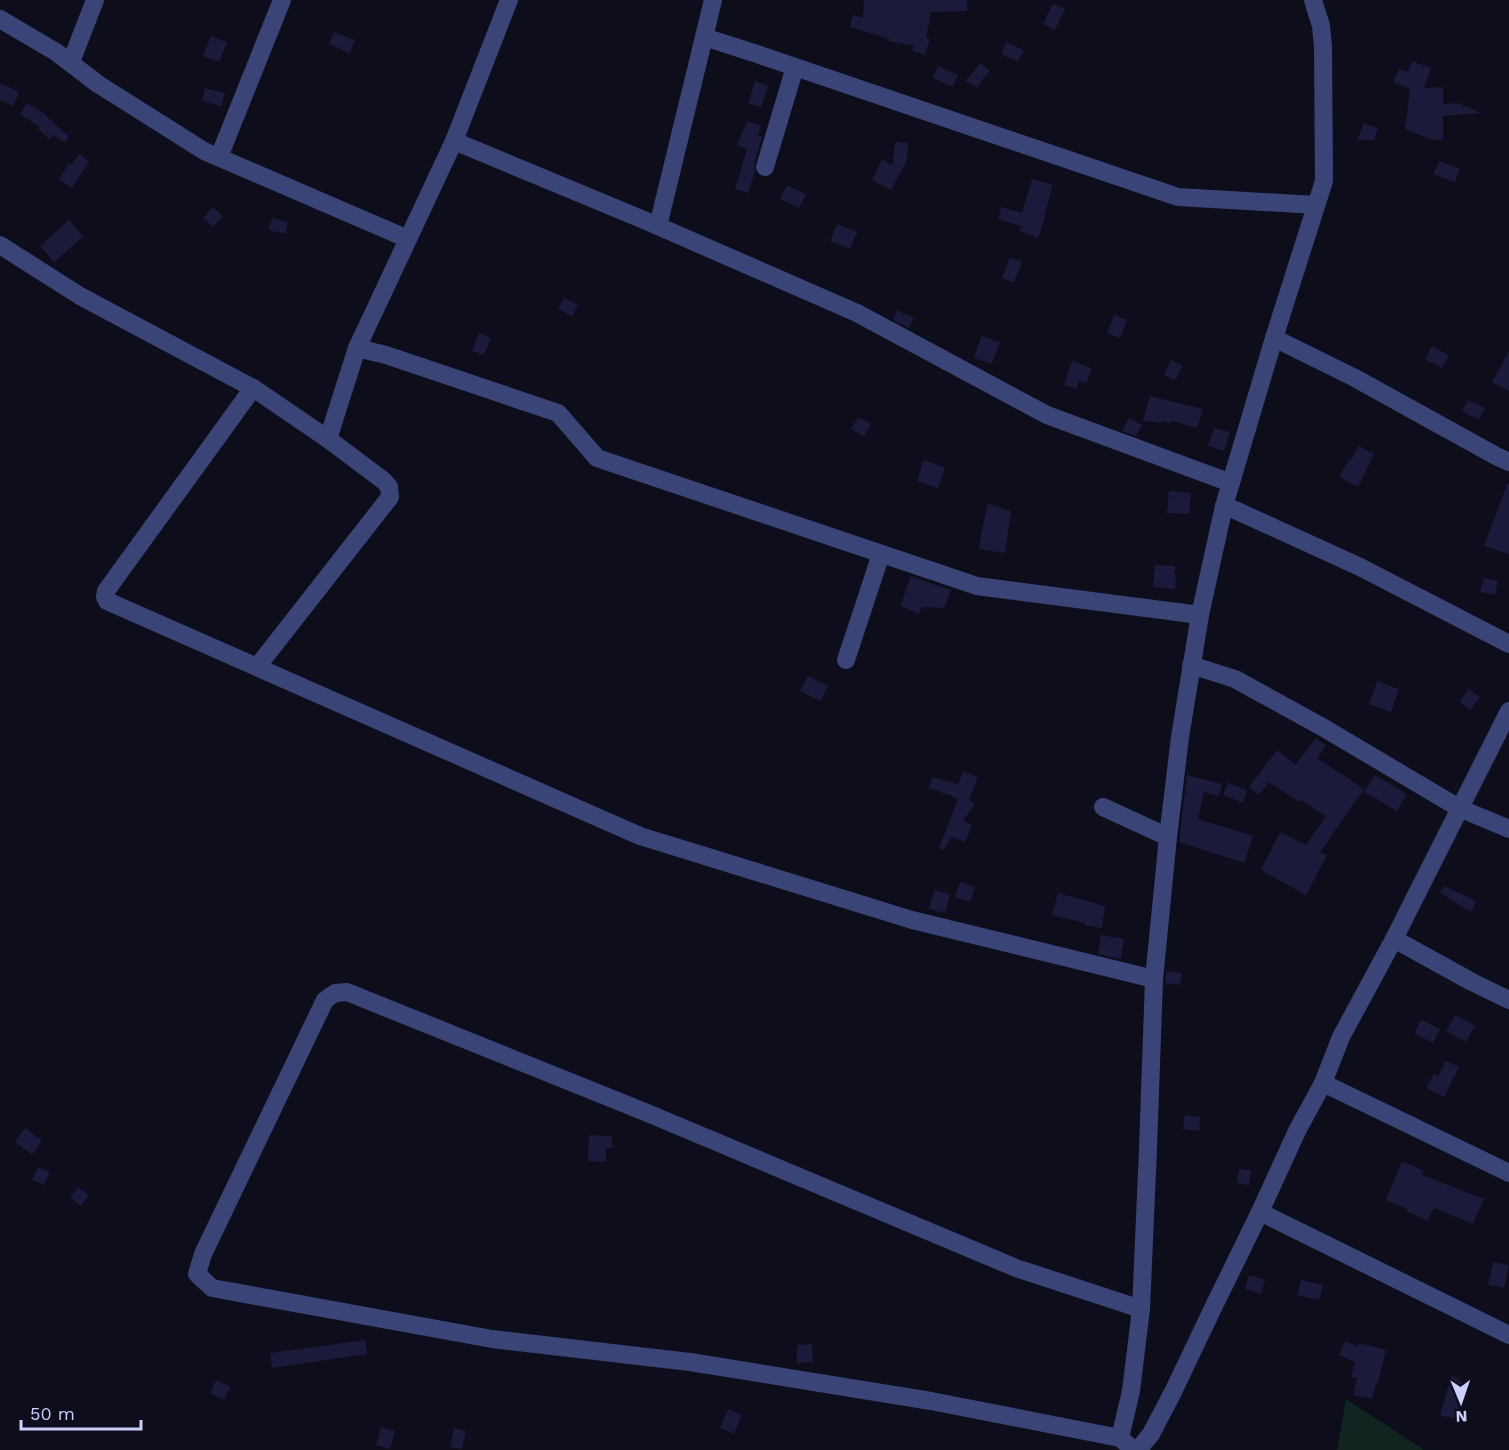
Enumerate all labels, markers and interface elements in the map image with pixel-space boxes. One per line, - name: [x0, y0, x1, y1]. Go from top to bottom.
- north arrow: [1431, 1372, 1491, 1432]
- scale bar: [21, 1393, 141, 1431]
- text: 50 m: [30, 1403, 75, 1424]
- text: N: [1455, 1407, 1468, 1426]

